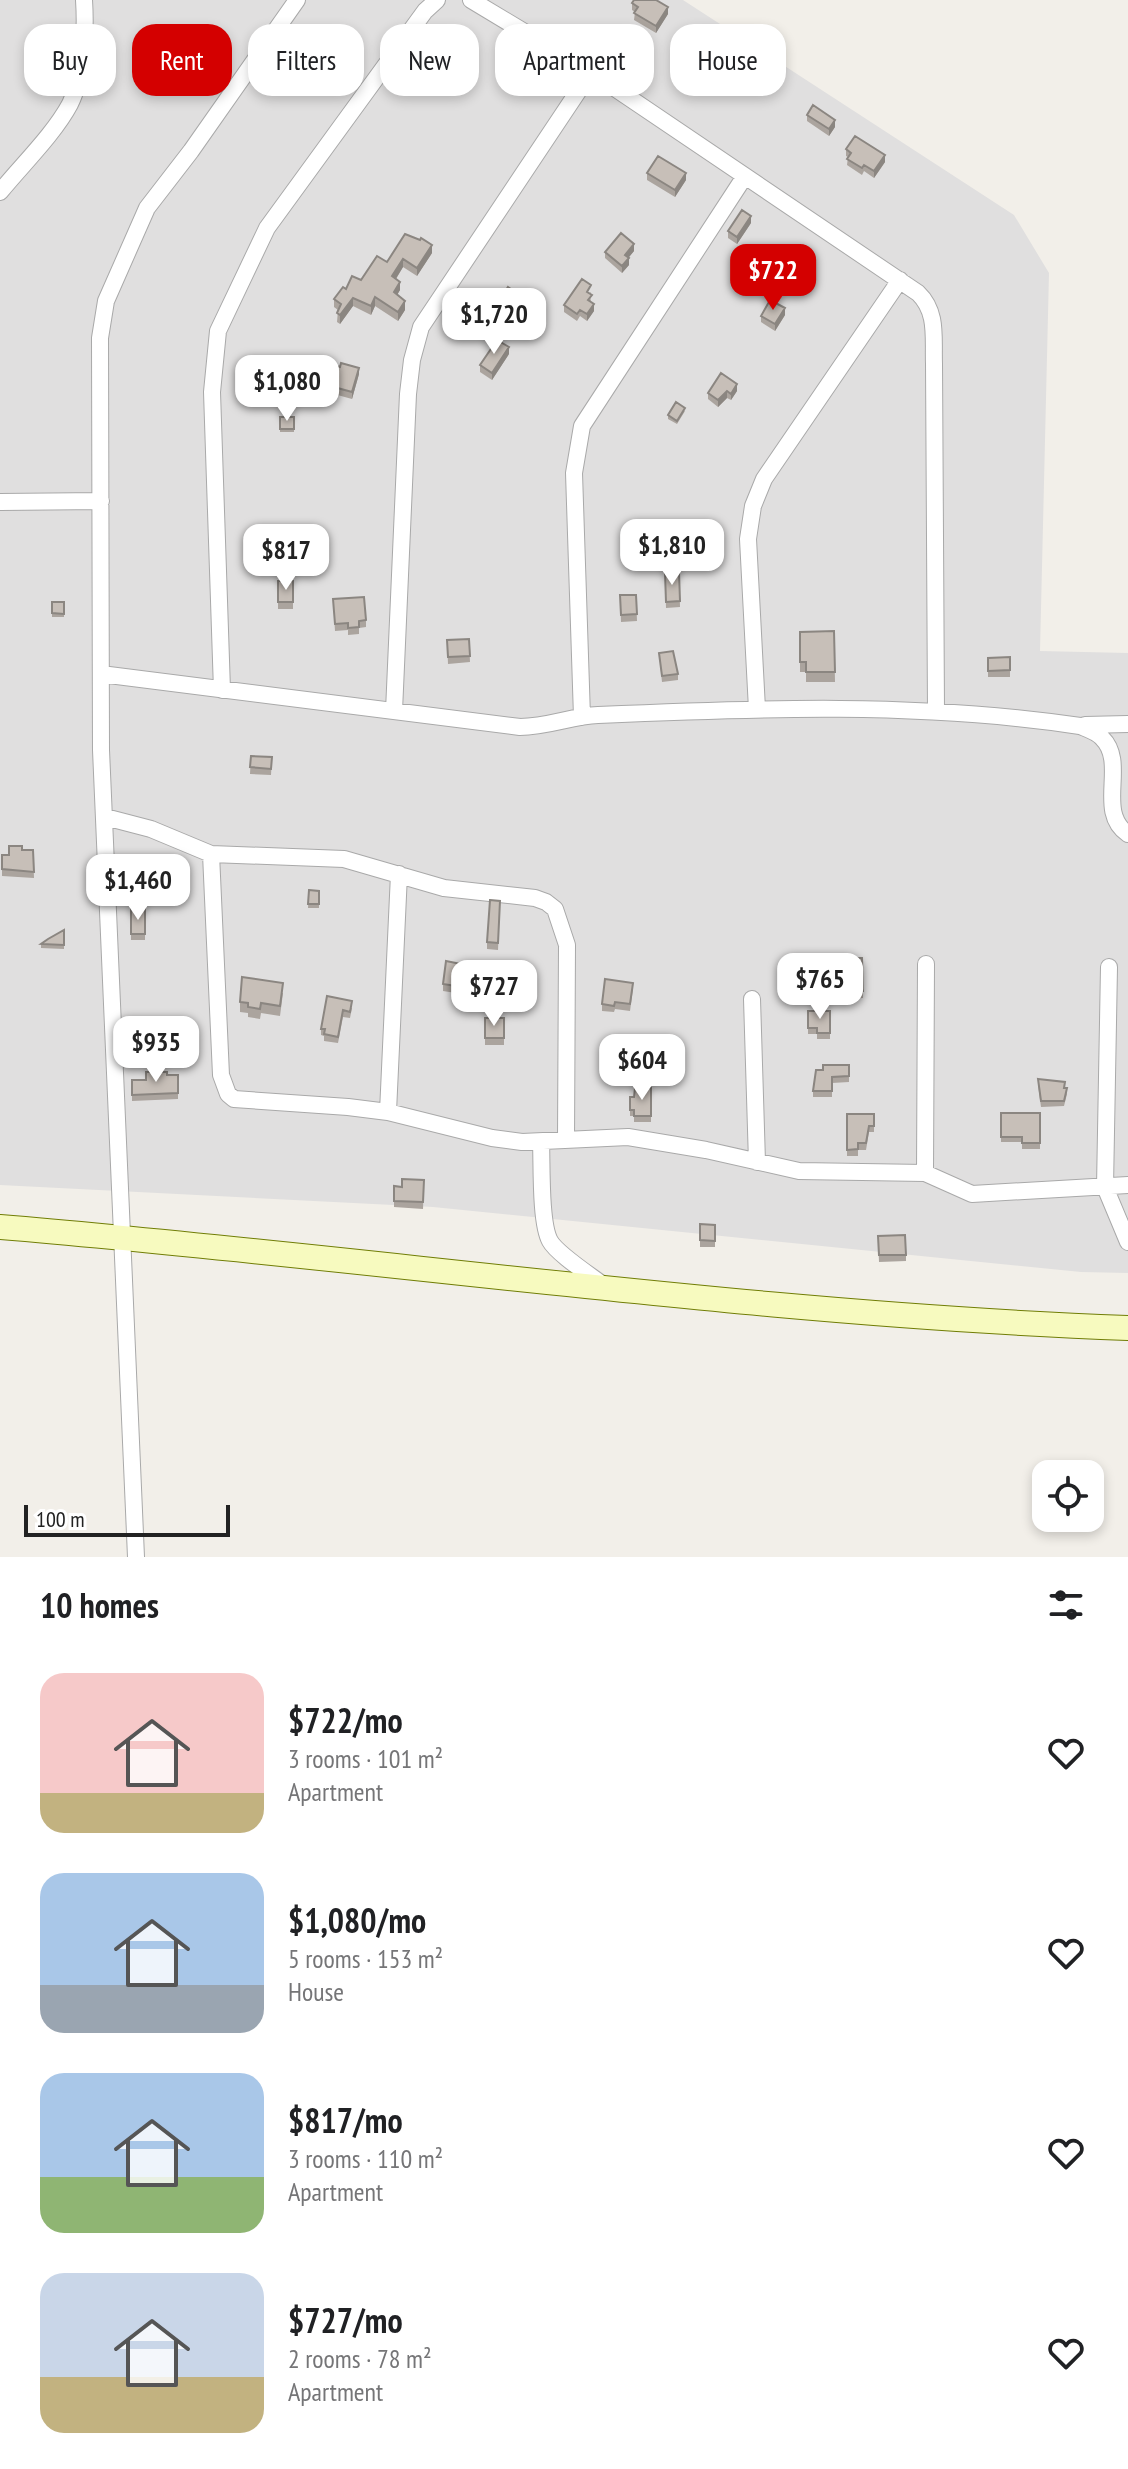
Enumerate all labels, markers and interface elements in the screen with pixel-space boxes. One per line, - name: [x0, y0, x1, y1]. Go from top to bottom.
- chip: Buy: [24, 24, 116, 96]
- chip: Rent: [132, 24, 232, 96]
- chip: Filters: [248, 24, 364, 96]
- chip: New: [380, 24, 479, 96]
- chip: Apartment: [495, 24, 654, 96]
- chip: House: [670, 24, 786, 96]
- pin: $722: [726, 244, 820, 312]
- text: $722: [748, 253, 798, 286]
- pin: $1,720: [429, 288, 559, 356]
- text: $1,720: [460, 297, 528, 330]
- pin: $1,080: [222, 355, 352, 423]
- text: $1,080: [253, 364, 321, 397]
- pin: $1,810: [607, 519, 737, 587]
- pin: $817: [239, 524, 333, 592]
- text: $1,810: [638, 528, 706, 561]
- text: $817: [261, 533, 311, 566]
- pin: $1,460: [73, 854, 203, 922]
- text: $1,460: [104, 863, 172, 896]
- pin: $765: [773, 953, 867, 1021]
- pin: $727: [447, 960, 541, 1028]
- text: $765: [795, 962, 845, 995]
- text: $727: [469, 969, 519, 1002]
- pin: $935: [109, 1016, 203, 1084]
- text: $935: [131, 1025, 181, 1058]
- pin: $604: [595, 1034, 689, 1102]
- text: $604: [617, 1043, 667, 1076]
- map controls: [1032, 1460, 1104, 1532]
- button: locate: [1032, 1460, 1104, 1532]
- scale bar: [24, 1501, 230, 1537]
- text: 100 m: [36, 1505, 85, 1533]
- text: 10 homes: [40, 1583, 159, 1627]
- icon: filters: [1044, 1583, 1088, 1627]
- text: $722/mo: [288, 1698, 403, 1742]
- icon: home: [104, 1705, 200, 1801]
- icon: heart: [1044, 1731, 1088, 1775]
- text: 3 rooms · 101 m²: [288, 1742, 443, 1775]
- text: Apartment: [288, 1775, 383, 1808]
- text: $1,080/mo: [288, 1898, 426, 1942]
- icon: home: [104, 1905, 200, 2001]
- icon: heart: [1044, 1931, 1088, 1975]
- text: 5 rooms · 153 m²: [288, 1942, 443, 1975]
- text: House: [288, 1975, 344, 2008]
- text: $817/mo: [288, 2098, 403, 2142]
- icon: home: [104, 2105, 200, 2201]
- icon: heart: [1044, 2131, 1088, 2175]
- text: 3 rooms · 110 m²: [288, 2142, 443, 2175]
- text: Apartment: [288, 2175, 383, 2208]
- text: $727/mo: [288, 2298, 403, 2342]
- icon: home: [104, 2305, 200, 2401]
- icon: heart: [1044, 2331, 1088, 2375]
- text: 2 rooms · 78 m²: [288, 2342, 432, 2375]
- text: Apartment: [288, 2375, 383, 2408]

